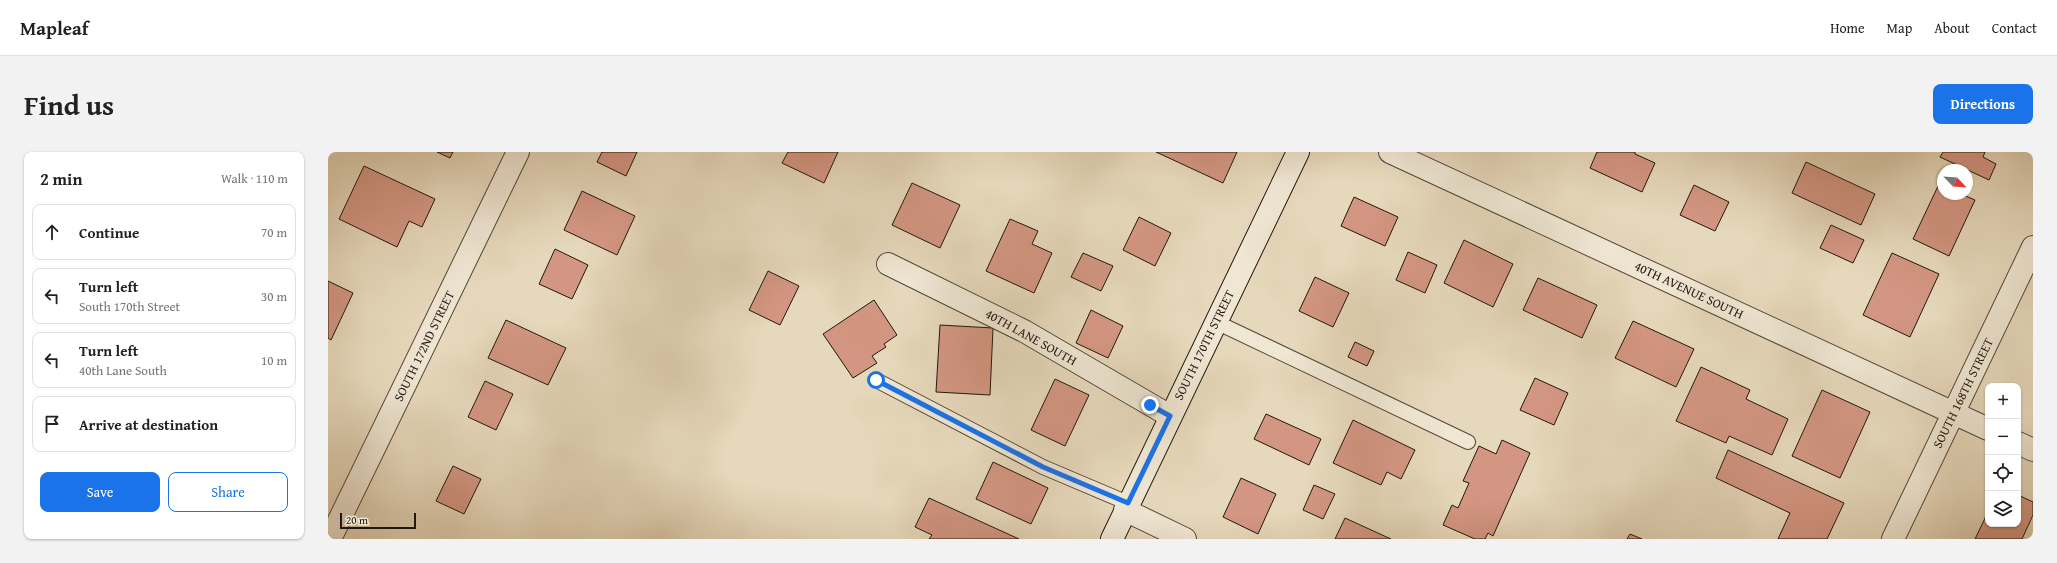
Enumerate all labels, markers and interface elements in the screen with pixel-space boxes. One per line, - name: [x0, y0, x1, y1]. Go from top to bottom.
- text: Mapleaf: [20, 14, 89, 42]
- text: Home: [1830, 18, 1865, 38]
- text: Map: [1887, 18, 1912, 38]
- text: About: [1934, 18, 1970, 38]
- text: Contact: [1992, 18, 2037, 38]
- text: Find us: [24, 84, 114, 125]
- button: Directions: [1933, 84, 2033, 124]
- north arrow: [1937, 164, 1973, 200]
- text: 2 min: [40, 166, 82, 191]
- text: Walk · 110 m: [221, 169, 288, 188]
- icon: ahead: [41, 221, 63, 243]
- text: Continue: [79, 222, 140, 243]
- text: 70 m: [261, 223, 287, 242]
- street label: 40TH AVENUE SOUTH: [1631, 256, 1747, 324]
- text: Turn left: [79, 276, 138, 297]
- icon: left: [41, 285, 63, 307]
- street label: SOUTH 170TH STREET: [1169, 286, 1239, 403]
- text: 30 m: [261, 287, 287, 306]
- street label: SOUTH 172ND STREET: [389, 287, 459, 405]
- text: South 170th Street: [79, 297, 180, 316]
- street label: 40TH LANE SOUTH: [982, 304, 1081, 370]
- street label: SOUTH 168TH STREET: [1928, 334, 1998, 451]
- text: Turn left: [79, 340, 138, 361]
- icon: left: [41, 349, 63, 371]
- text: 10 m: [261, 351, 287, 370]
- text: 40th Lane South: [79, 361, 167, 380]
- route start: [867, 371, 885, 389]
- map controls: [1985, 383, 2021, 527]
- button: +: [1985, 383, 2021, 419]
- route end: [1141, 396, 1159, 414]
- icon: arrive: [41, 413, 63, 435]
- text: Arrive at destination: [79, 414, 218, 435]
- button: −: [1985, 419, 2021, 455]
- button: locate: [1985, 455, 2021, 491]
- button: Save: [40, 472, 160, 512]
- button: Share: [168, 472, 288, 512]
- button: layers: [1985, 491, 2021, 527]
- scale bar: [340, 511, 416, 530]
- text: 20 m: [346, 512, 368, 528]

